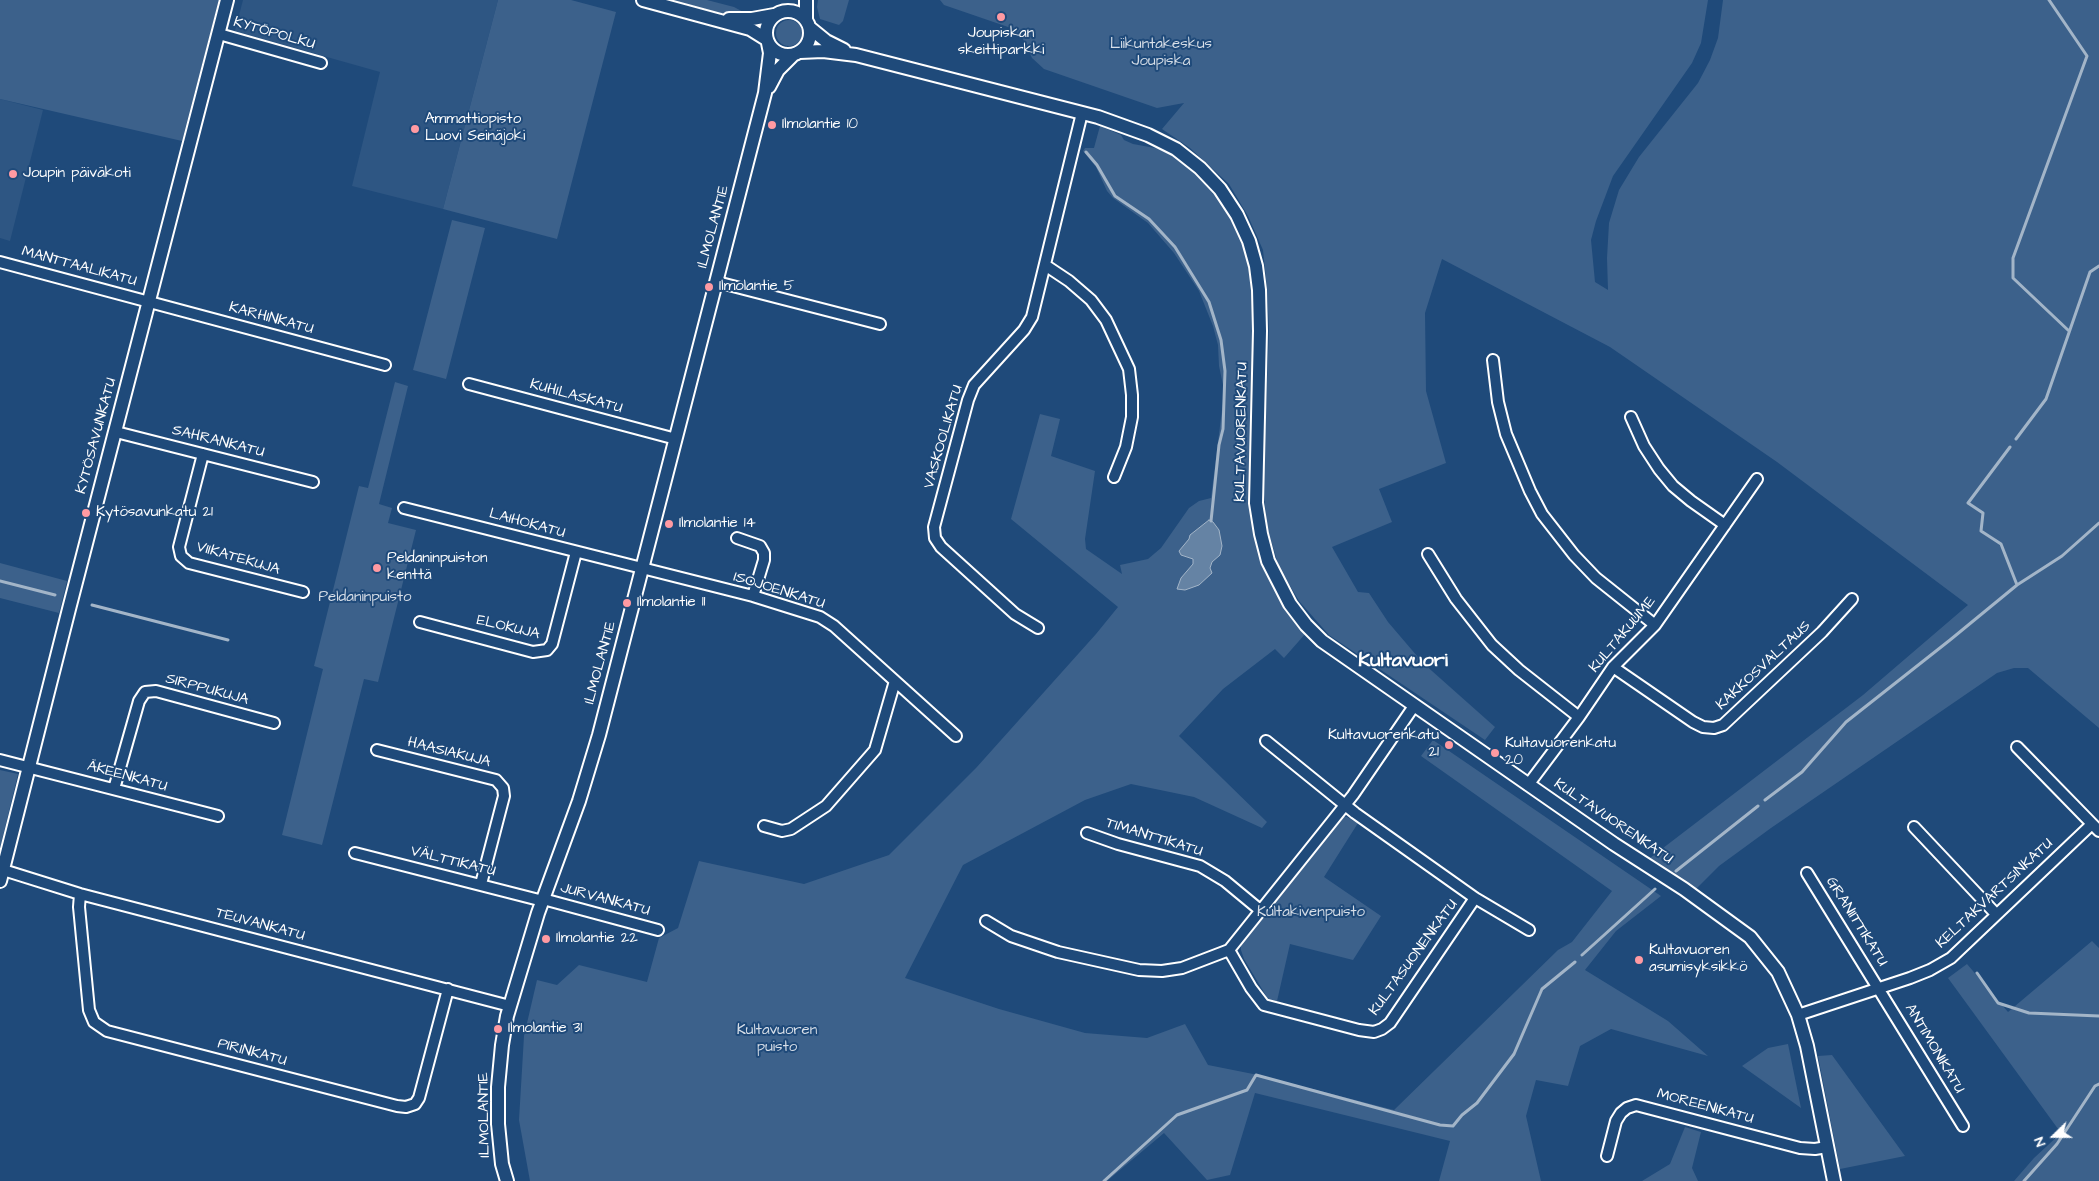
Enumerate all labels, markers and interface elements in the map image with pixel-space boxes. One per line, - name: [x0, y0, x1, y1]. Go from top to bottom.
- marker: Joupiskan skeittiparkki: [995, 11, 1007, 23]
- street label: KYTÖPOLKU: [231, 14, 317, 54]
- place label: Joupiskan skeittiparkki: [958, 25, 1044, 60]
- park label: Liikuntakeskus Joupiska: [1110, 36, 1212, 71]
- place label: Ammattiopisto Luovi Seinäjoki: [425, 111, 525, 146]
- place label: Ilmolantie 10: [782, 116, 858, 134]
- marker: Ilmolantie 10: [766, 119, 778, 131]
- marker: Ammattiopisto Luovi Seinäjoki: [409, 123, 421, 135]
- place label: Joupin päiväkoti: [23, 165, 131, 183]
- marker: Joupin päiväkoti: [7, 168, 19, 180]
- street label: ILMOLANTIE: [694, 184, 734, 270]
- street label: MANTTAALIKATU: [19, 243, 139, 291]
- place label: Ilmolantie 5: [719, 278, 794, 296]
- marker: Ilmolantie 5: [703, 281, 715, 293]
- street label: KARHINKATU: [227, 299, 315, 339]
- street label: KULTAVUORENKATU: [1232, 362, 1252, 502]
- street label: KYTÖSAVUNKATU: [73, 376, 121, 496]
- street label: KUHILASKATU: [528, 376, 624, 418]
- street label: VASKOOLIKATU: [921, 383, 967, 491]
- street label: SAHRANKATU: [170, 422, 266, 462]
- place label: Kytösavunkatu 21: [96, 504, 213, 522]
- street label: LAIHOKATU: [487, 505, 567, 543]
- marker: Kytösavunkatu 21: [80, 507, 92, 519]
- place label: Ilmolantie 14: [679, 515, 756, 533]
- marker: Ilmolantie 14: [663, 518, 675, 530]
- street label: VIIKATEKUJA: [194, 539, 282, 579]
- place label: Peldaninpuiston kenttä: [387, 550, 487, 585]
- marker: Peldaninpuiston kenttä: [371, 562, 383, 574]
- street label: ISOJOENKATU: [731, 569, 827, 613]
- park label: Peldaninpuisto: [319, 589, 411, 607]
- street label: KULTAKUUME: [1586, 593, 1660, 677]
- place label: Ilmolantie 11: [637, 594, 706, 612]
- marker: Ilmolantie 11: [621, 597, 633, 609]
- street label: ELOKUJA: [475, 612, 541, 644]
- street label: KAKKOSVALTAUS: [1713, 617, 1815, 715]
- street label: ILMOLANTIE: [581, 620, 621, 706]
- district label: Kultavuori: [1358, 650, 1448, 674]
- street label: SIRPPUKUJA: [164, 670, 250, 710]
- place label: Kultavuorenkatu 21: [1328, 727, 1439, 762]
- street label: HAASIAKUJA: [406, 734, 492, 772]
- place label: Kultavuorenkatu 20: [1505, 735, 1616, 770]
- marker: Kultavuorenkatu 21: [1443, 739, 1455, 751]
- marker: Kultavuorenkatu 20: [1489, 747, 1501, 759]
- street label: ÄKEENKATU: [85, 758, 169, 796]
- street label: KULTAVUORENKATU: [1550, 775, 1676, 869]
- street label: TIMANTTIKATU: [1103, 815, 1205, 861]
- street label: KELTAKVARTSINKATU: [1933, 835, 2057, 953]
- street label: VÄLTTIKATU: [409, 843, 497, 881]
- street label: GRANIITTIKATU: [1821, 874, 1891, 970]
- street label: JURVANKATU: [558, 879, 652, 921]
- street label: KULTASUONENKATU: [1366, 896, 1462, 1020]
- street label: TEUVANKATU: [213, 904, 307, 946]
- park label: Kultakivenpuisto: [1257, 904, 1365, 922]
- place label: Ilmolantie 22: [556, 930, 638, 948]
- marker: Ilmolantie 22: [540, 933, 552, 945]
- place label: Kultavuoren asumisyksikkö: [1649, 942, 1747, 977]
- marker: Kultavuoren asumisyksikkö: [1633, 954, 1645, 966]
- street label: ANTIMONIKATU: [1900, 1001, 1968, 1097]
- place label: Ilmolantie 31: [508, 1020, 582, 1038]
- park label: Kultavuoren puisto: [737, 1022, 817, 1057]
- marker: Ilmolantie 31: [492, 1023, 504, 1035]
- street label: PIRINKATU: [216, 1035, 288, 1071]
- street label: ILMOLANTIE: [475, 1072, 495, 1158]
- street label: MOREENIKATU: [1655, 1085, 1755, 1129]
- north arrow: [2029, 1111, 2079, 1161]
- text: N: [2029, 1134, 2051, 1149]

